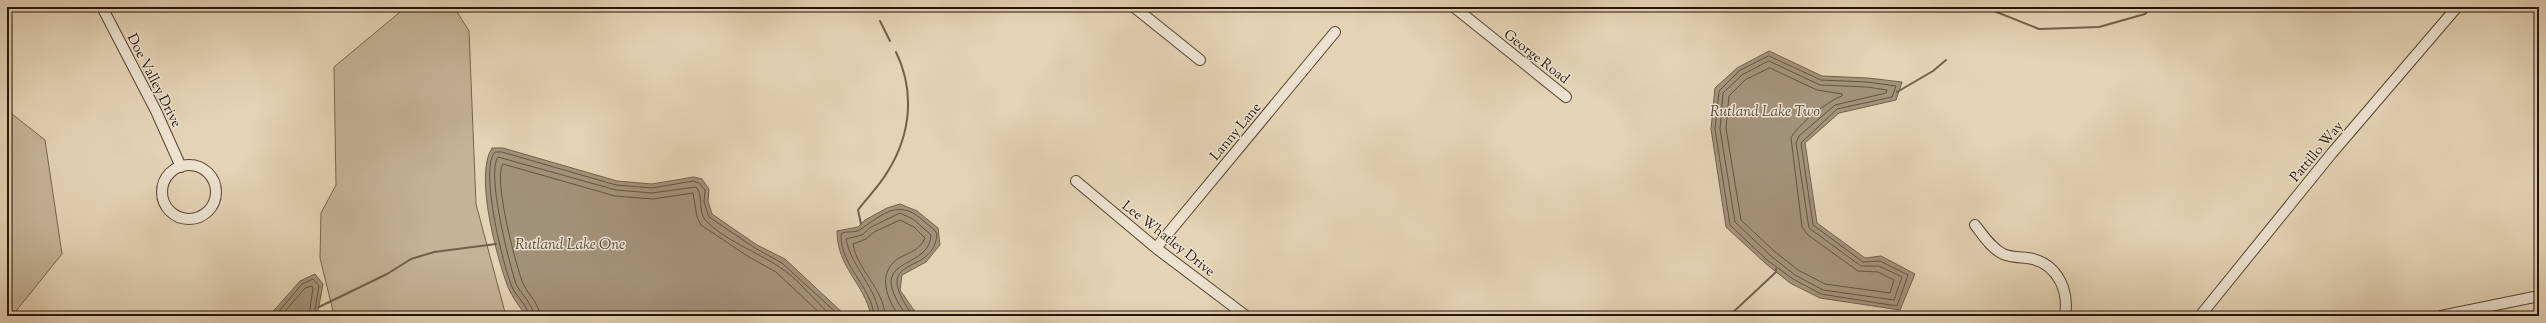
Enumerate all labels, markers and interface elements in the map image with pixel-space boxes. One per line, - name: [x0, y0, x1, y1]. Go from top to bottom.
- street label: George Road: [1499, 25, 1573, 90]
- street label: Doe Valley Drive: [121, 31, 185, 131]
- street label: Lanny Lane: [1206, 99, 1267, 166]
- water label: Rutland Lake Two: [1710, 102, 1820, 123]
- street label: Pattillo Way: [2286, 118, 2349, 187]
- street label: Lee Whatley Drive: [1117, 197, 1218, 282]
- water label: Rutland Lake One: [515, 235, 625, 256]

